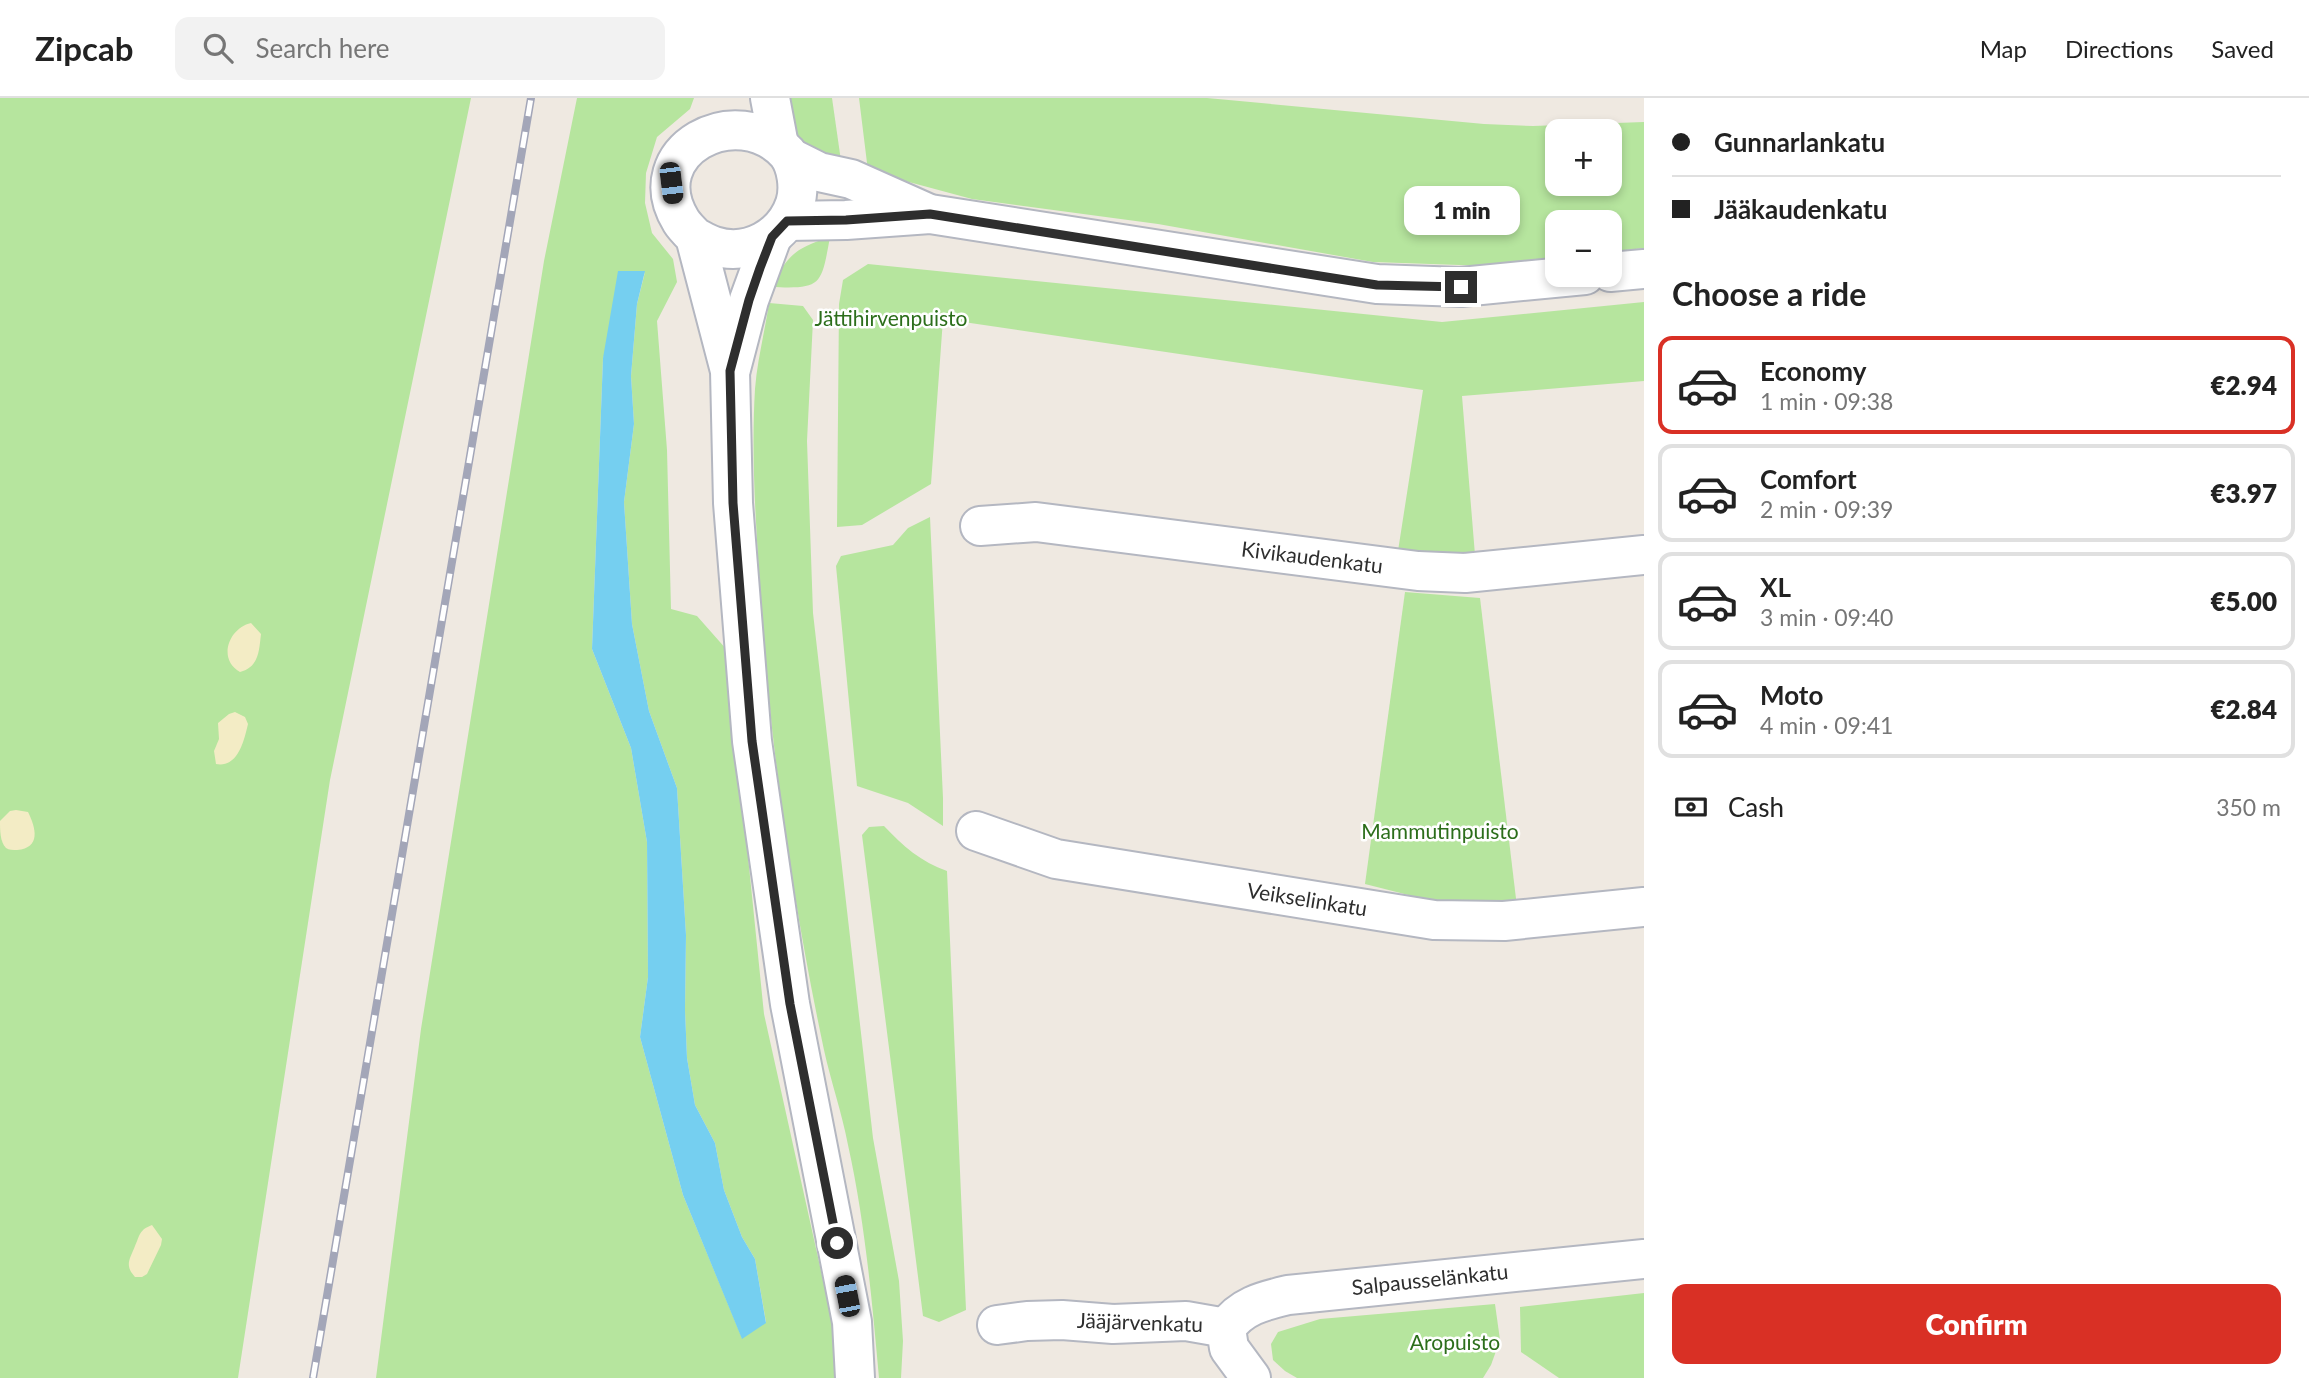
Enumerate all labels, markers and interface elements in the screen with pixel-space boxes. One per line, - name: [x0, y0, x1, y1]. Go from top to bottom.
- search box: [175, 17, 665, 80]
- text: Zipcab: [35, 28, 133, 68]
- icon: search: [199, 29, 237, 67]
- text: Search here: [255, 32, 390, 64]
- text: Map: [1980, 34, 2027, 63]
- text: Directions: [2065, 34, 2173, 63]
- text: Saved: [2211, 34, 2274, 63]
- map controls: [1545, 119, 1622, 287]
- button: +: [1545, 119, 1622, 196]
- text: Gunnarlankatu: [1714, 126, 1885, 158]
- car: [659, 161, 684, 205]
- callout: 1 min: [1403, 186, 1519, 234]
- text: Jääkaudenkatu: [1714, 193, 1887, 225]
- text: 1 min: [1433, 196, 1491, 224]
- button: −: [1545, 210, 1622, 287]
- route end: [1445, 271, 1477, 303]
- text: Choose a ride: [1672, 274, 1866, 313]
- park label: Jättihirvenpuisto: [814, 305, 968, 330]
- icon: car: [1676, 354, 1739, 417]
- text: Economy: [1760, 355, 1866, 387]
- text: €2.94: [2210, 369, 2277, 401]
- text: 1 min · 09:38: [1760, 387, 1893, 415]
- icon: car: [1676, 462, 1739, 525]
- text: Comfort: [1760, 463, 1857, 495]
- text: €3.97: [2210, 477, 2277, 509]
- text: 2 min · 09:39: [1760, 495, 1893, 523]
- street label: Kivikaudenkatu: [1240, 535, 1384, 578]
- icon: car: [1676, 570, 1739, 633]
- text: XL: [1760, 571, 1791, 603]
- text: €5.00: [2210, 585, 2277, 617]
- text: 3 min · 09:40: [1760, 603, 1893, 631]
- icon: car: [1676, 678, 1739, 741]
- text: Moto: [1760, 679, 1823, 711]
- text: €2.84: [2210, 693, 2277, 725]
- text: 4 min · 09:41: [1760, 711, 1893, 739]
- icon: cash: [1672, 788, 1710, 826]
- text: Cash: [1728, 791, 1784, 823]
- text: 350 m: [2216, 793, 2281, 821]
- park label: Mammutinpuisto: [1361, 818, 1519, 843]
- street label: Veikselinkatu: [1245, 877, 1369, 920]
- route start: [821, 1227, 853, 1259]
- street label: Salpausselänkatu: [1350, 1258, 1509, 1299]
- car: [833, 1273, 862, 1319]
- button: Confirm: [1672, 1284, 2281, 1364]
- street label: Jääjärvenkatu: [1077, 1307, 1203, 1336]
- park label: Aropuisto: [1410, 1329, 1500, 1354]

